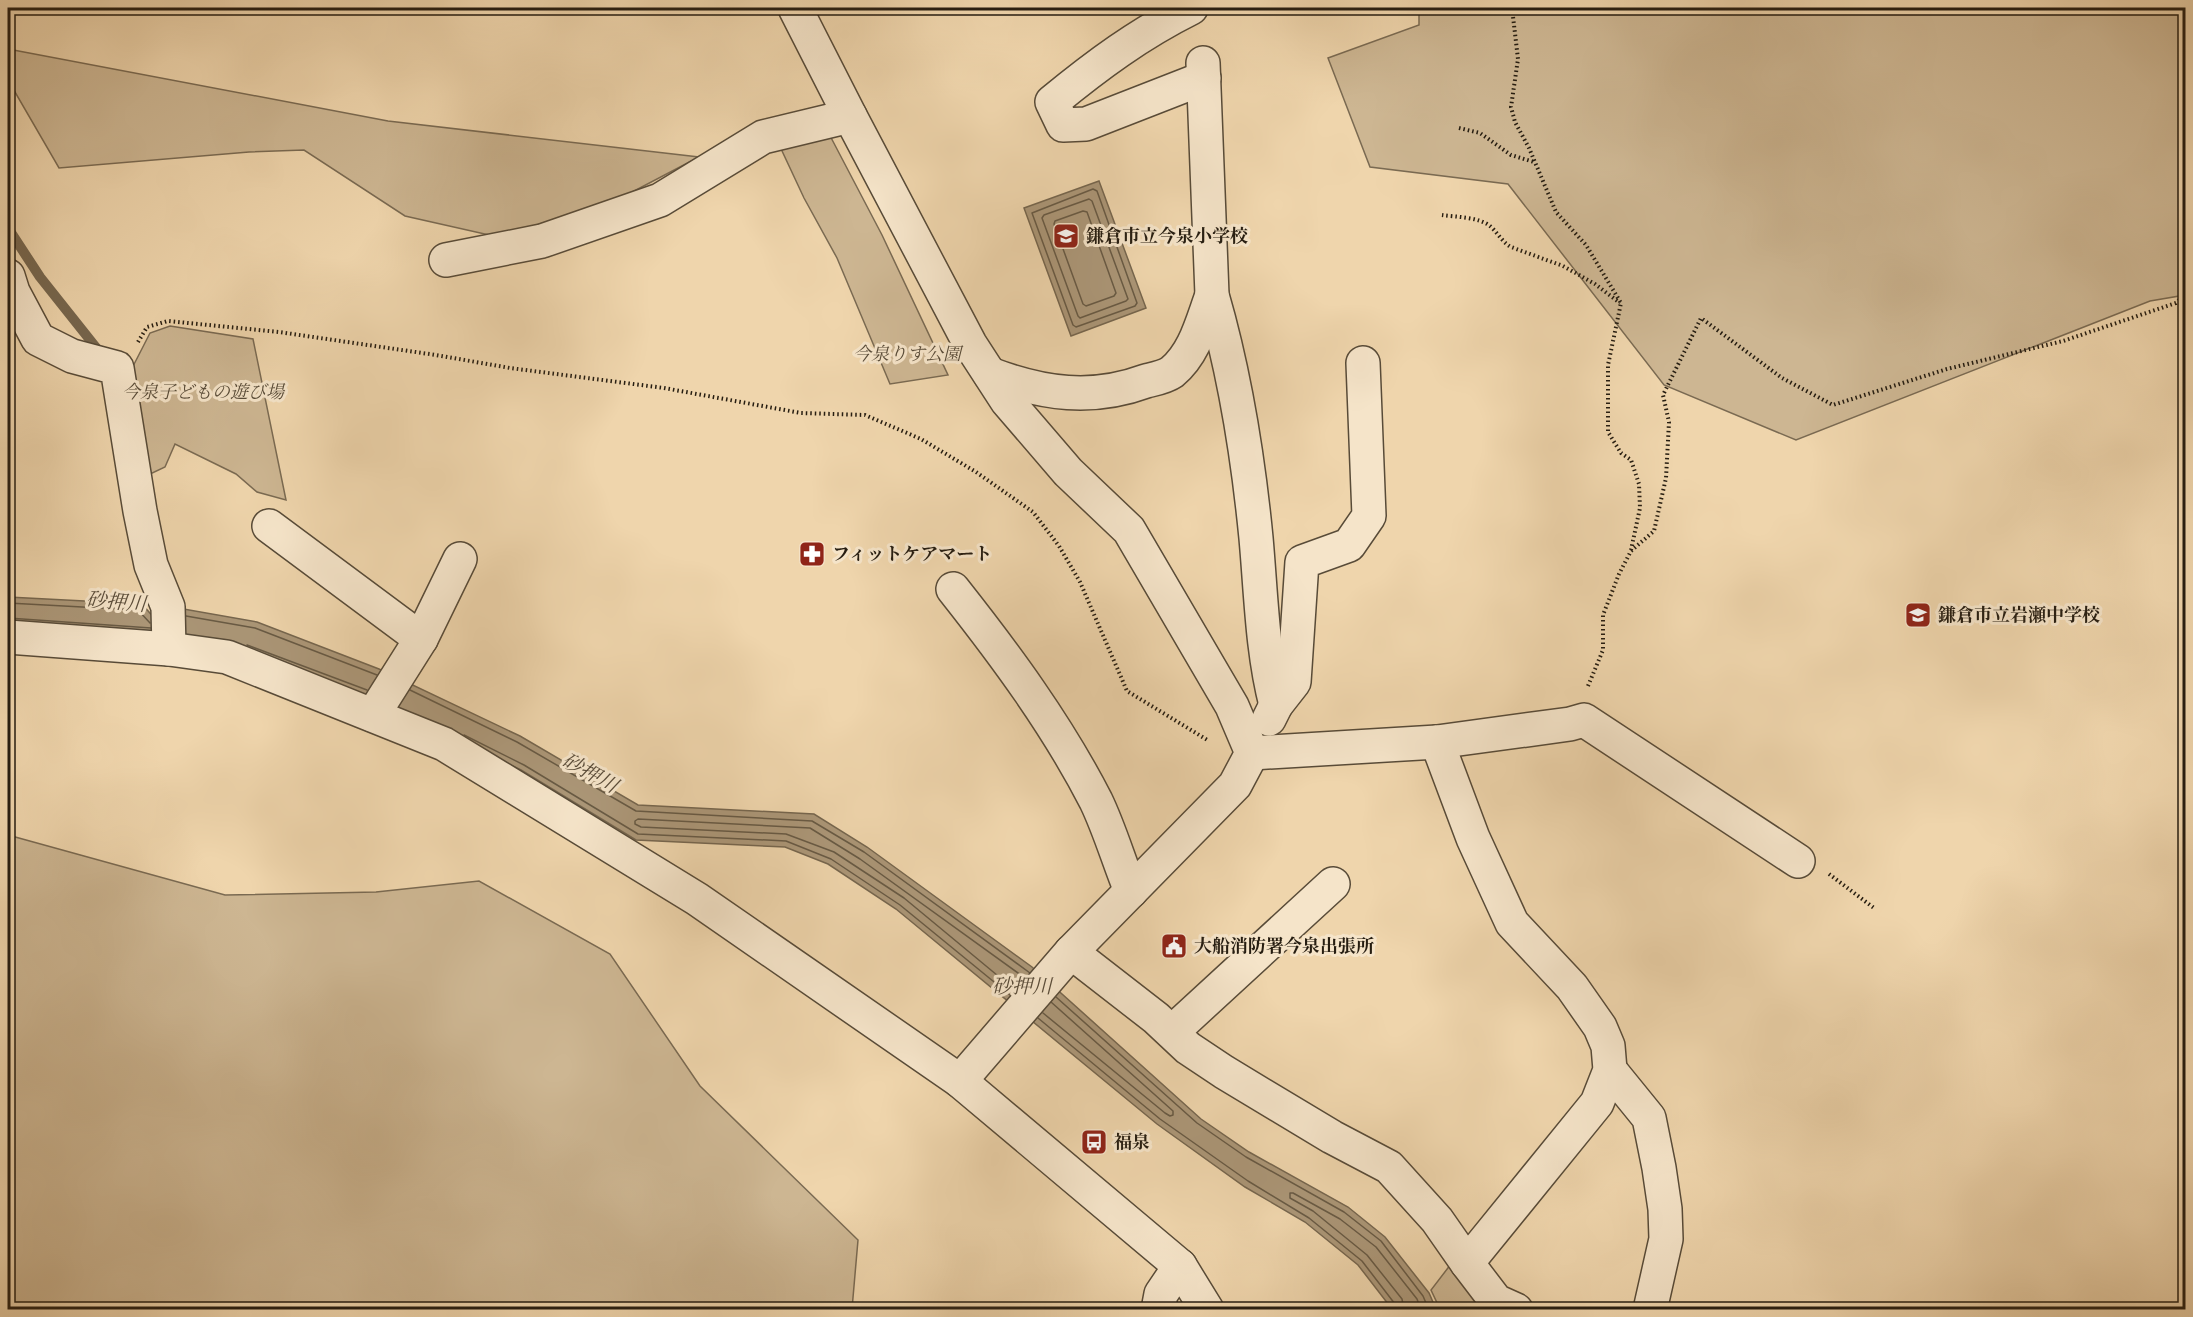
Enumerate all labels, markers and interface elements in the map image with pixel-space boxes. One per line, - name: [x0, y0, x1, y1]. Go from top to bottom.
- school or university icon: 鎌倉市立今泉小学校: [1051, 221, 1081, 251]
- place label: 鎌倉市立今泉小学校: [1086, 224, 1248, 249]
- park label: 今泉りす公園: [853, 342, 964, 367]
- park label: 今泉子どもの遊び場: [122, 380, 286, 405]
- pharmacy icon: フィットケアマート: [797, 539, 827, 569]
- place label: フィットケアマート: [832, 542, 992, 567]
- water label: 砂押川: [85, 586, 149, 618]
- school or university icon: 鎌倉市立岩瀬中学校: [1903, 600, 1933, 630]
- place label: 鎌倉市立岩瀬中学校: [1938, 603, 2100, 628]
- water label: 砂押川: [557, 747, 625, 800]
- public building icon: 大船消防署今泉出張所: [1159, 931, 1189, 961]
- place label: 大船消防署今泉出張所: [1194, 934, 1374, 959]
- water label: 砂押川: [992, 973, 1054, 1000]
- bus stop icon: 福泉: [1079, 1127, 1109, 1157]
- place label: 福泉: [1114, 1130, 1150, 1155]

